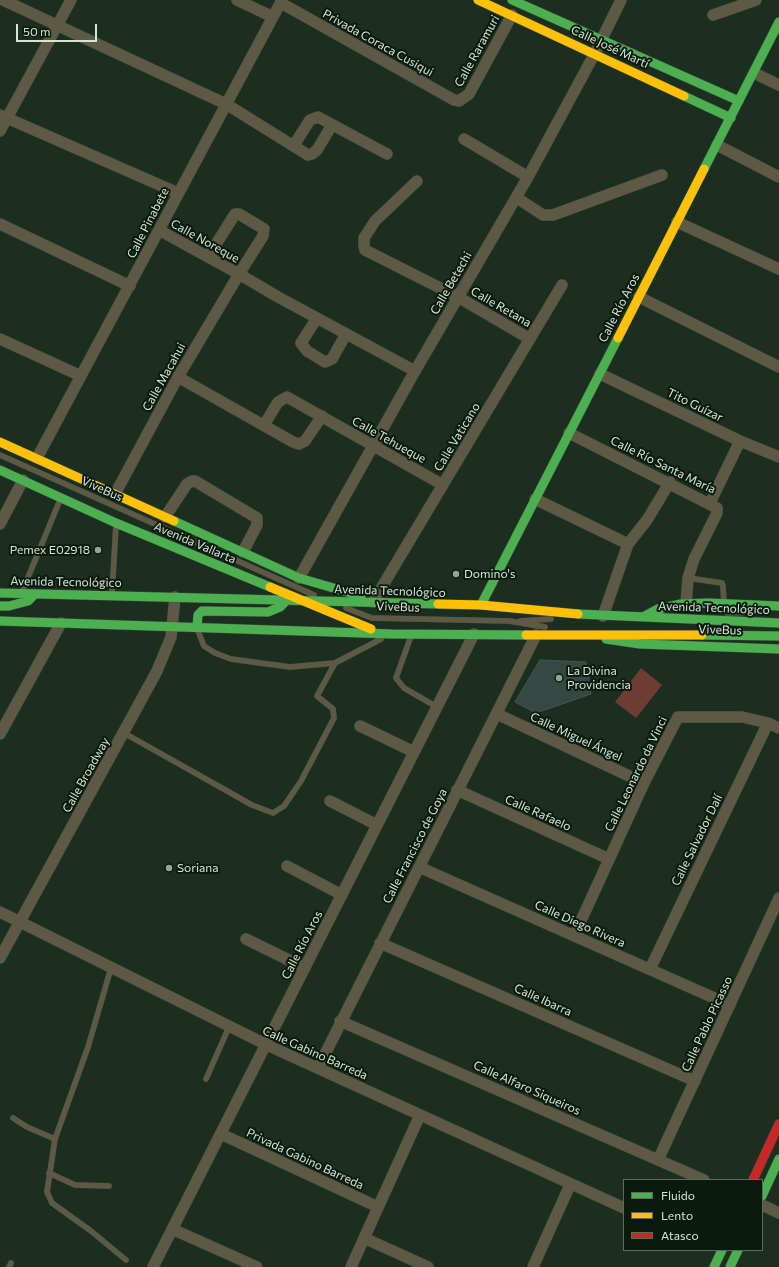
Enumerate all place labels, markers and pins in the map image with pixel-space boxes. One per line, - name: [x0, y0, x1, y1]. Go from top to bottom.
- place label: Pemex E02918: [10, 543, 90, 557]
- marker: Pemex E02918: [93, 545, 103, 555]
- place label: Domino's: [464, 567, 515, 581]
- marker: Domino's: [451, 569, 461, 579]
- place label: La Divina Providencia: [567, 664, 631, 692]
- marker: La Divina Providencia: [554, 673, 564, 683]
- place label: Soriana: [177, 861, 219, 875]
- marker: Soriana: [164, 863, 174, 873]

